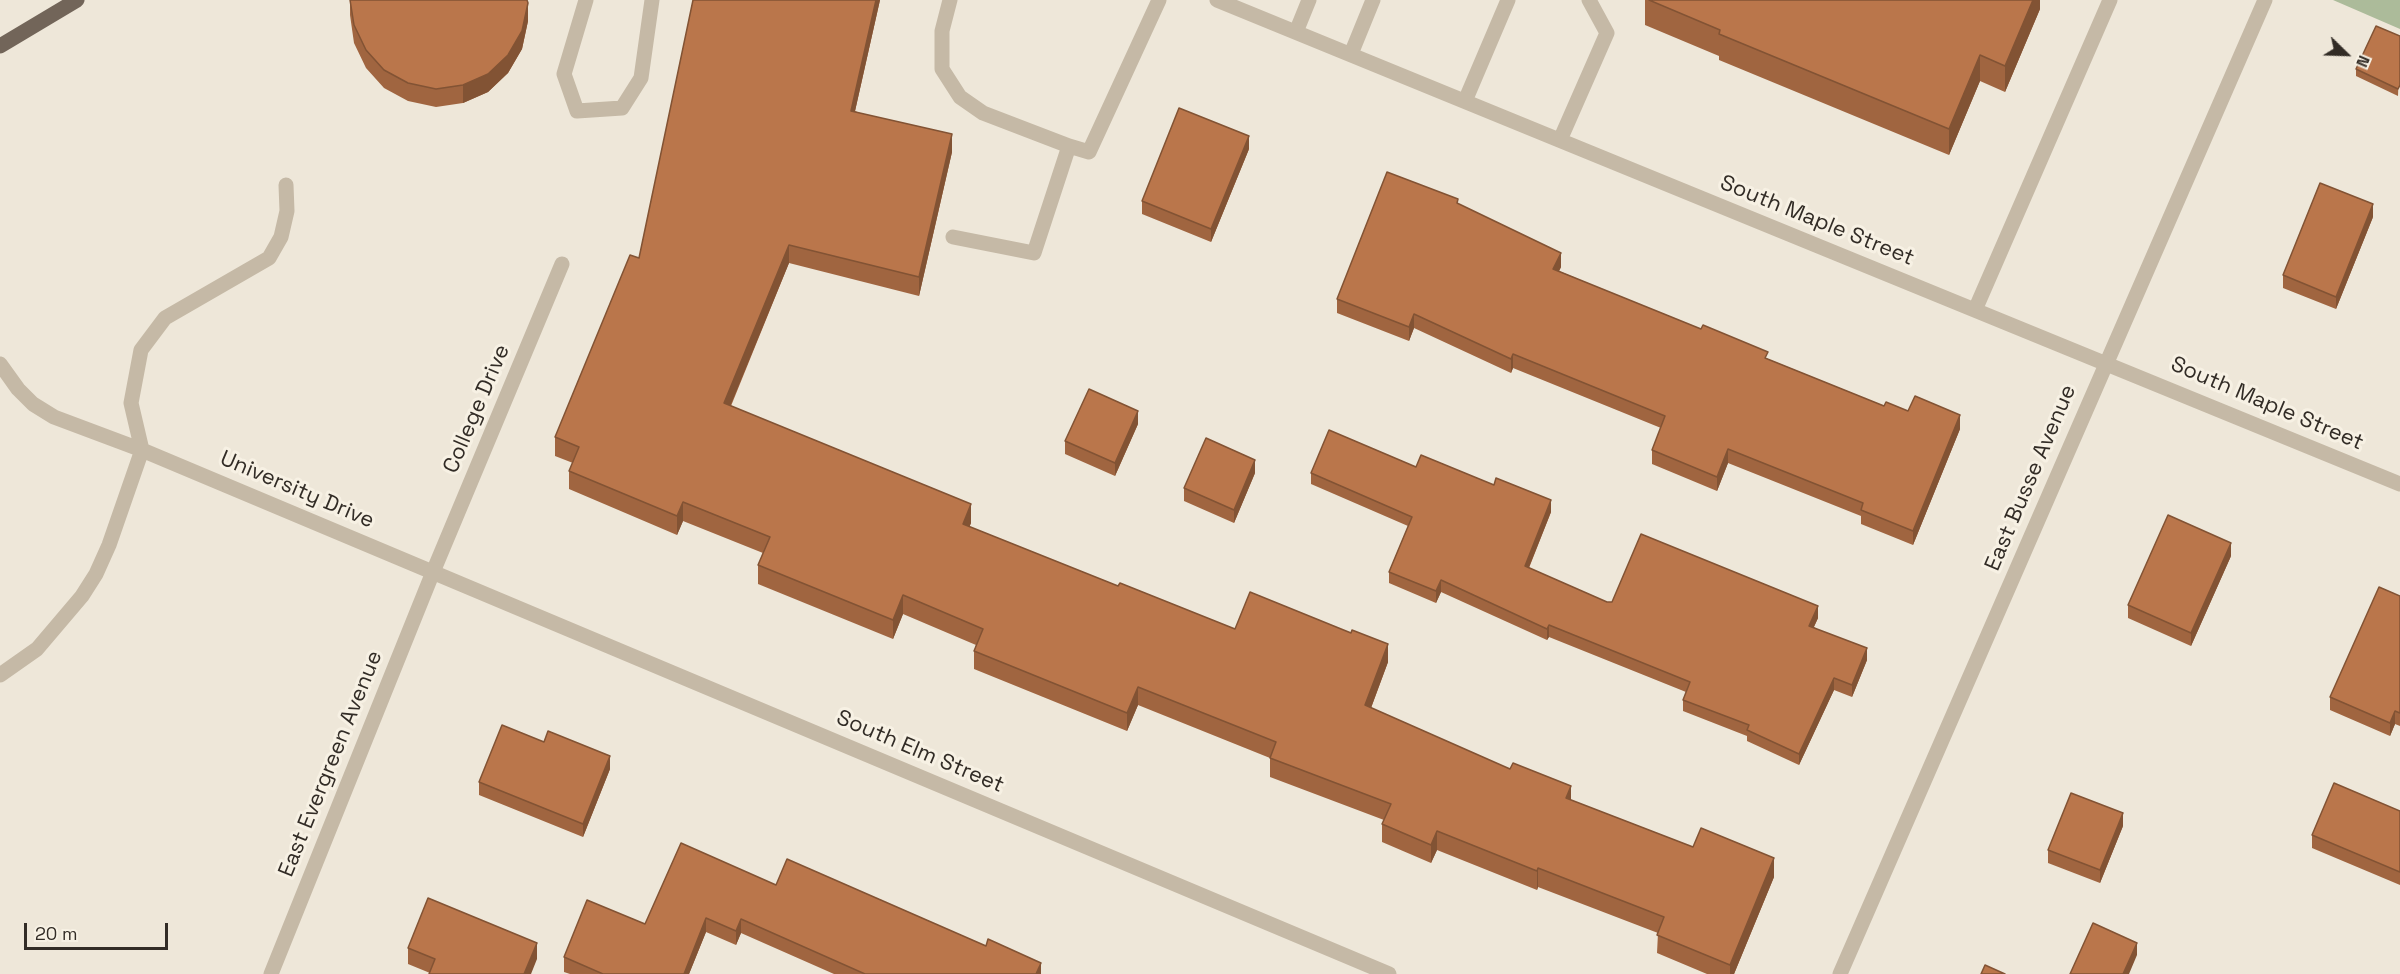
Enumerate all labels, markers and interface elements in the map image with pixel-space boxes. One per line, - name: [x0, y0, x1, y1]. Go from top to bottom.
- north arrow: [2316, 24, 2376, 84]
- text: N: [2351, 52, 2375, 70]
- street label: South Maple Street: [1716, 170, 1918, 272]
- street label: College Drive: [438, 341, 516, 477]
- street label: South Maple Street: [2167, 351, 2367, 457]
- street label: East Busse Avenue: [1980, 381, 2082, 575]
- street label: University Drive: [216, 446, 378, 534]
- street label: East Evergreen Avenue: [273, 647, 389, 881]
- street label: South Elm Street: [832, 705, 1008, 799]
- scale bar: [27, 911, 171, 949]
- text: 20 m: [35, 922, 78, 945]

